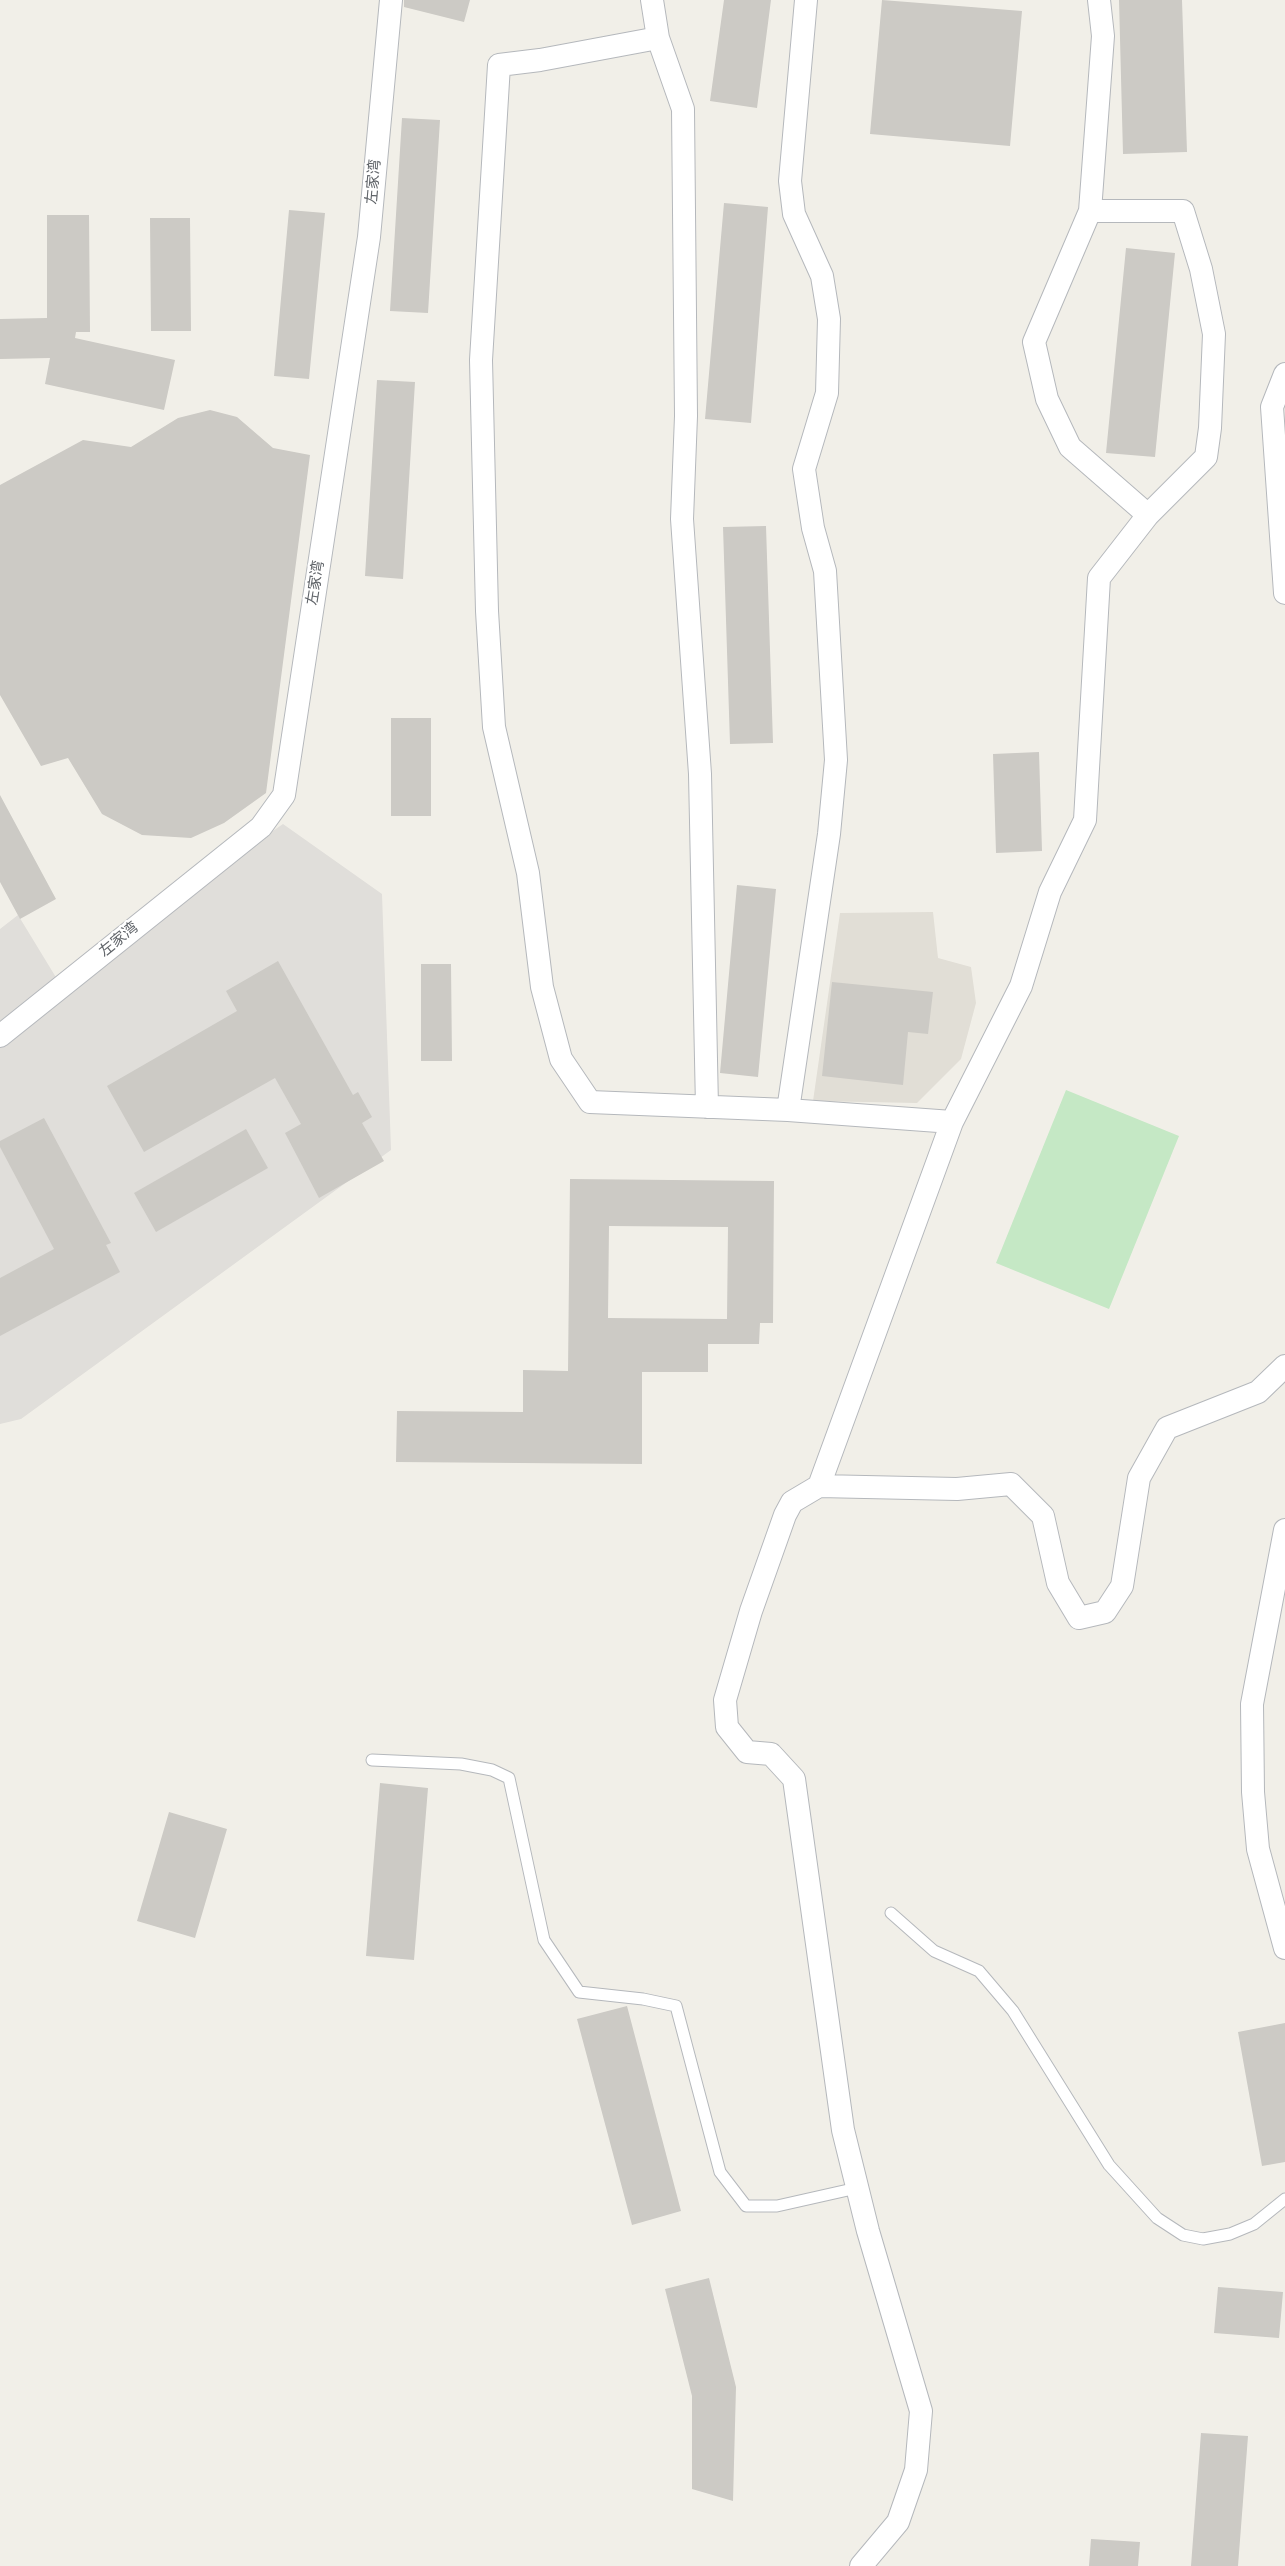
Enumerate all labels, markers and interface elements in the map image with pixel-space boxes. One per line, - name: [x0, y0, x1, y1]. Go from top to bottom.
- street label: 左家湾: [363, 159, 385, 205]
- street label: 左家湾: [304, 559, 328, 607]
- street label: 左家湾: [96, 919, 142, 961]

